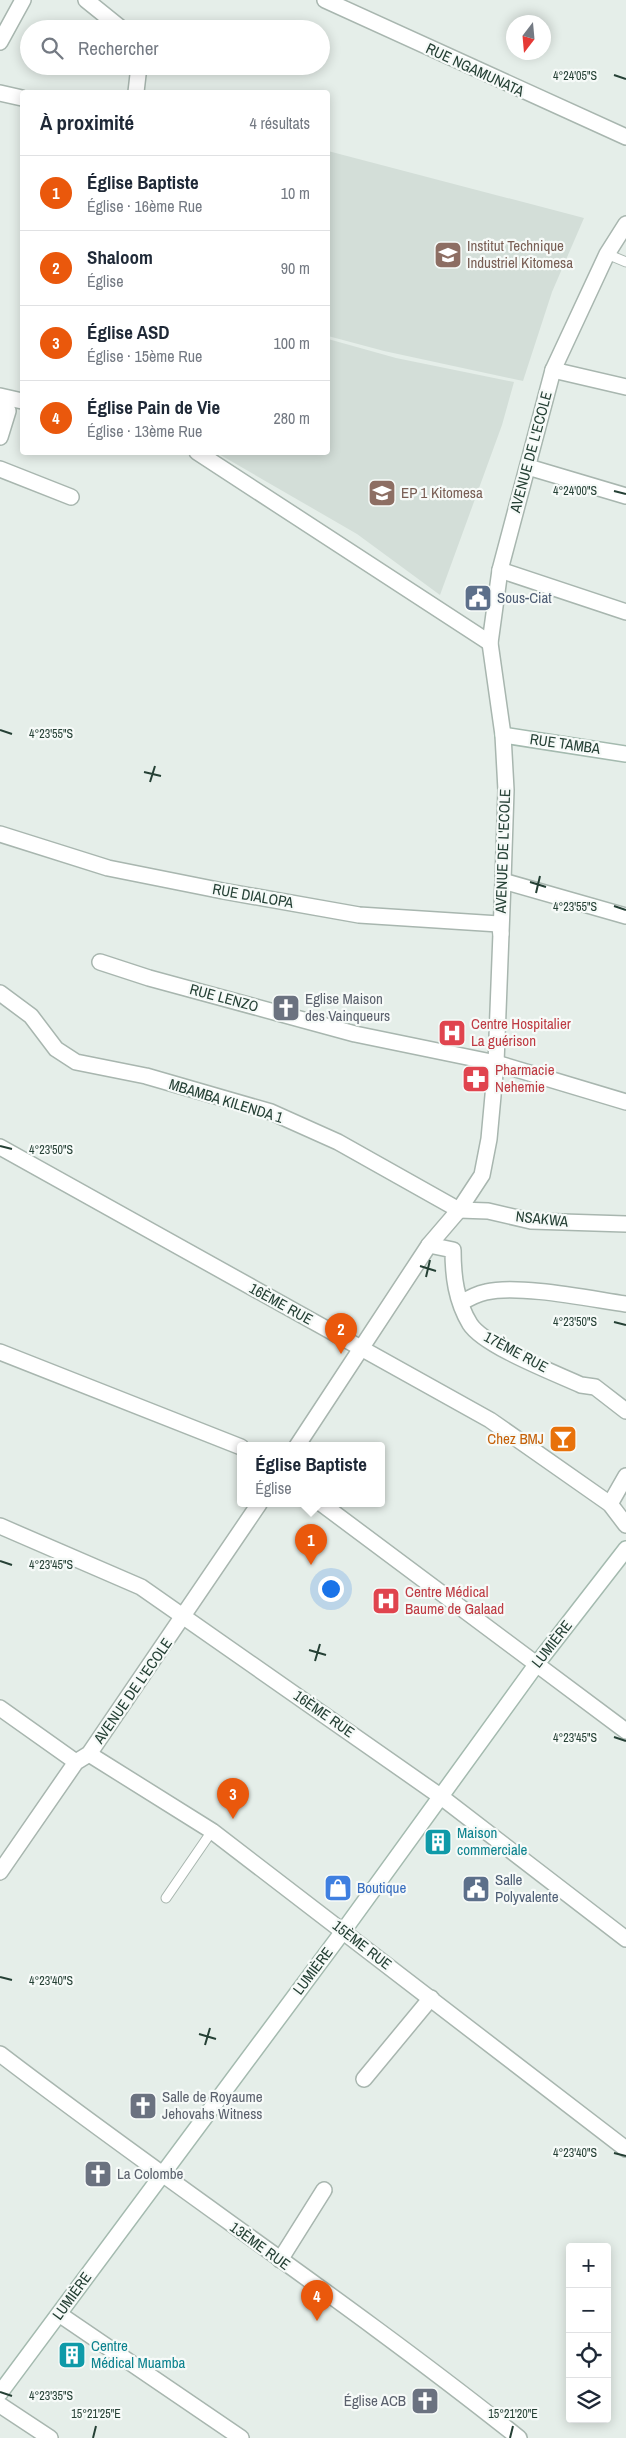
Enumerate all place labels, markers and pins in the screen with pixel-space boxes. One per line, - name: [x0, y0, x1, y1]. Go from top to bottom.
- place label: Institut Technique Industriel Kitomesa: [467, 235, 573, 273]
- school or university icon: Institut Technique Industriel Kitomesa: [433, 240, 463, 270]
- school or university icon: EP 1 Kitomesa: [367, 478, 397, 508]
- place label: EP 1 Kitomesa: [401, 482, 483, 503]
- public building icon: Sous-Ciat: [463, 583, 493, 613]
- place label: Sous-Ciat: [497, 587, 552, 608]
- place label: Eglise Maison des Vainqueurs: [305, 988, 390, 1026]
- church icon: Eglise Maison des Vainqueurs: [271, 993, 301, 1023]
- place label: Centre Hospitalier La guérison: [471, 1013, 571, 1051]
- hospital icon: Centre Hospitalier La guérison: [437, 1018, 467, 1048]
- place label: Pharmacie Nehemie: [495, 1059, 555, 1097]
- pharmacy icon: Pharmacie Nehemie: [461, 1064, 491, 1094]
- pin: 2: [325, 1313, 357, 1354]
- bar icon: Chez BMJ: [548, 1424, 578, 1454]
- place label: Chez BMJ: [487, 1428, 544, 1449]
- pin: 1: [295, 1524, 327, 1565]
- place label: Centre Médical Baume de Galaad: [405, 1581, 504, 1619]
- hospital icon: Centre Médical Baume de Galaad: [371, 1586, 401, 1616]
- pin: 3: [217, 1778, 249, 1819]
- place label: Maison commerciale: [457, 1822, 528, 1860]
- building icon: Maison commerciale: [423, 1827, 453, 1857]
- place label: Salle Polyvalente: [495, 1869, 559, 1907]
- shop icon: Boutique: [323, 1873, 353, 1903]
- public building icon: Salle Polyvalente: [461, 1874, 491, 1904]
- place label: Boutique: [357, 1877, 406, 1898]
- place label: Salle de Royaume Jehovahs Witness: [162, 2086, 263, 2124]
- church icon: Salle de Royaume Jehovahs Witness: [128, 2091, 158, 2121]
- church icon: La Colombe: [83, 2159, 113, 2189]
- place label: La Colombe: [117, 2163, 183, 2184]
- pin: 4: [301, 2280, 333, 2321]
- place label: Centre Médical Muamba: [91, 2335, 185, 2373]
- building icon: Centre Médical Muamba: [57, 2340, 87, 2370]
- church icon: Église ACB: [410, 2386, 440, 2416]
- place label: Église ACB: [344, 2390, 406, 2411]

